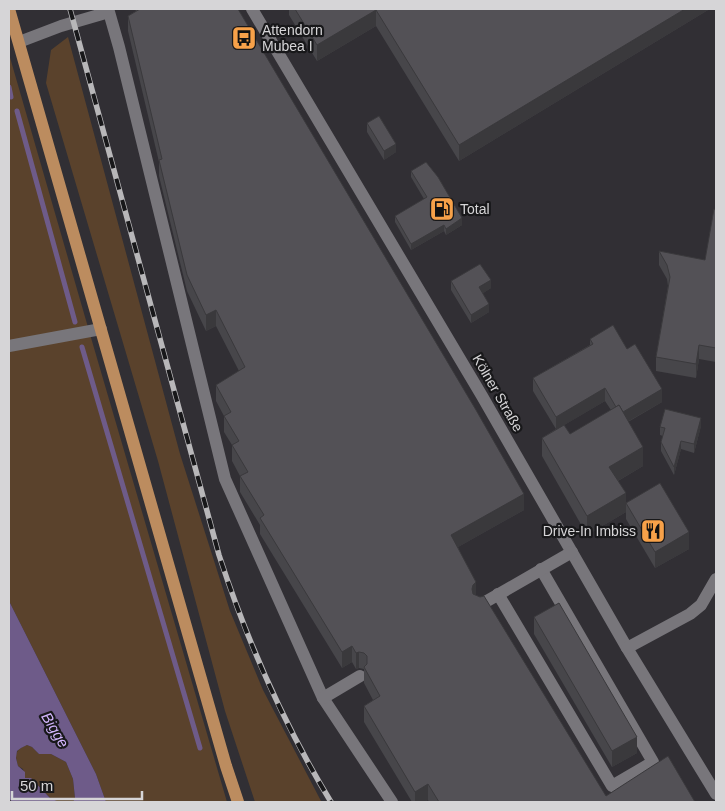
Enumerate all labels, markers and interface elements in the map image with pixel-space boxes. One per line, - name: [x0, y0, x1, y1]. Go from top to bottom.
- place label: Attendorn Mubea I: [262, 22, 323, 54]
- bus stop icon: Attendorn Mubea I: [231, 25, 257, 51]
- fuel station icon: Total: [429, 196, 455, 222]
- place label: Total: [460, 201, 490, 217]
- street label: Kölner Straße: [469, 352, 527, 435]
- restaurant icon: Drive-In Imbiss: [640, 518, 666, 544]
- place label: Drive-In Imbiss: [543, 523, 636, 539]
- water label: Bigge: [38, 709, 73, 751]
- scale bar: [12, 768, 142, 800]
- text: 50 m: [20, 777, 53, 794]

